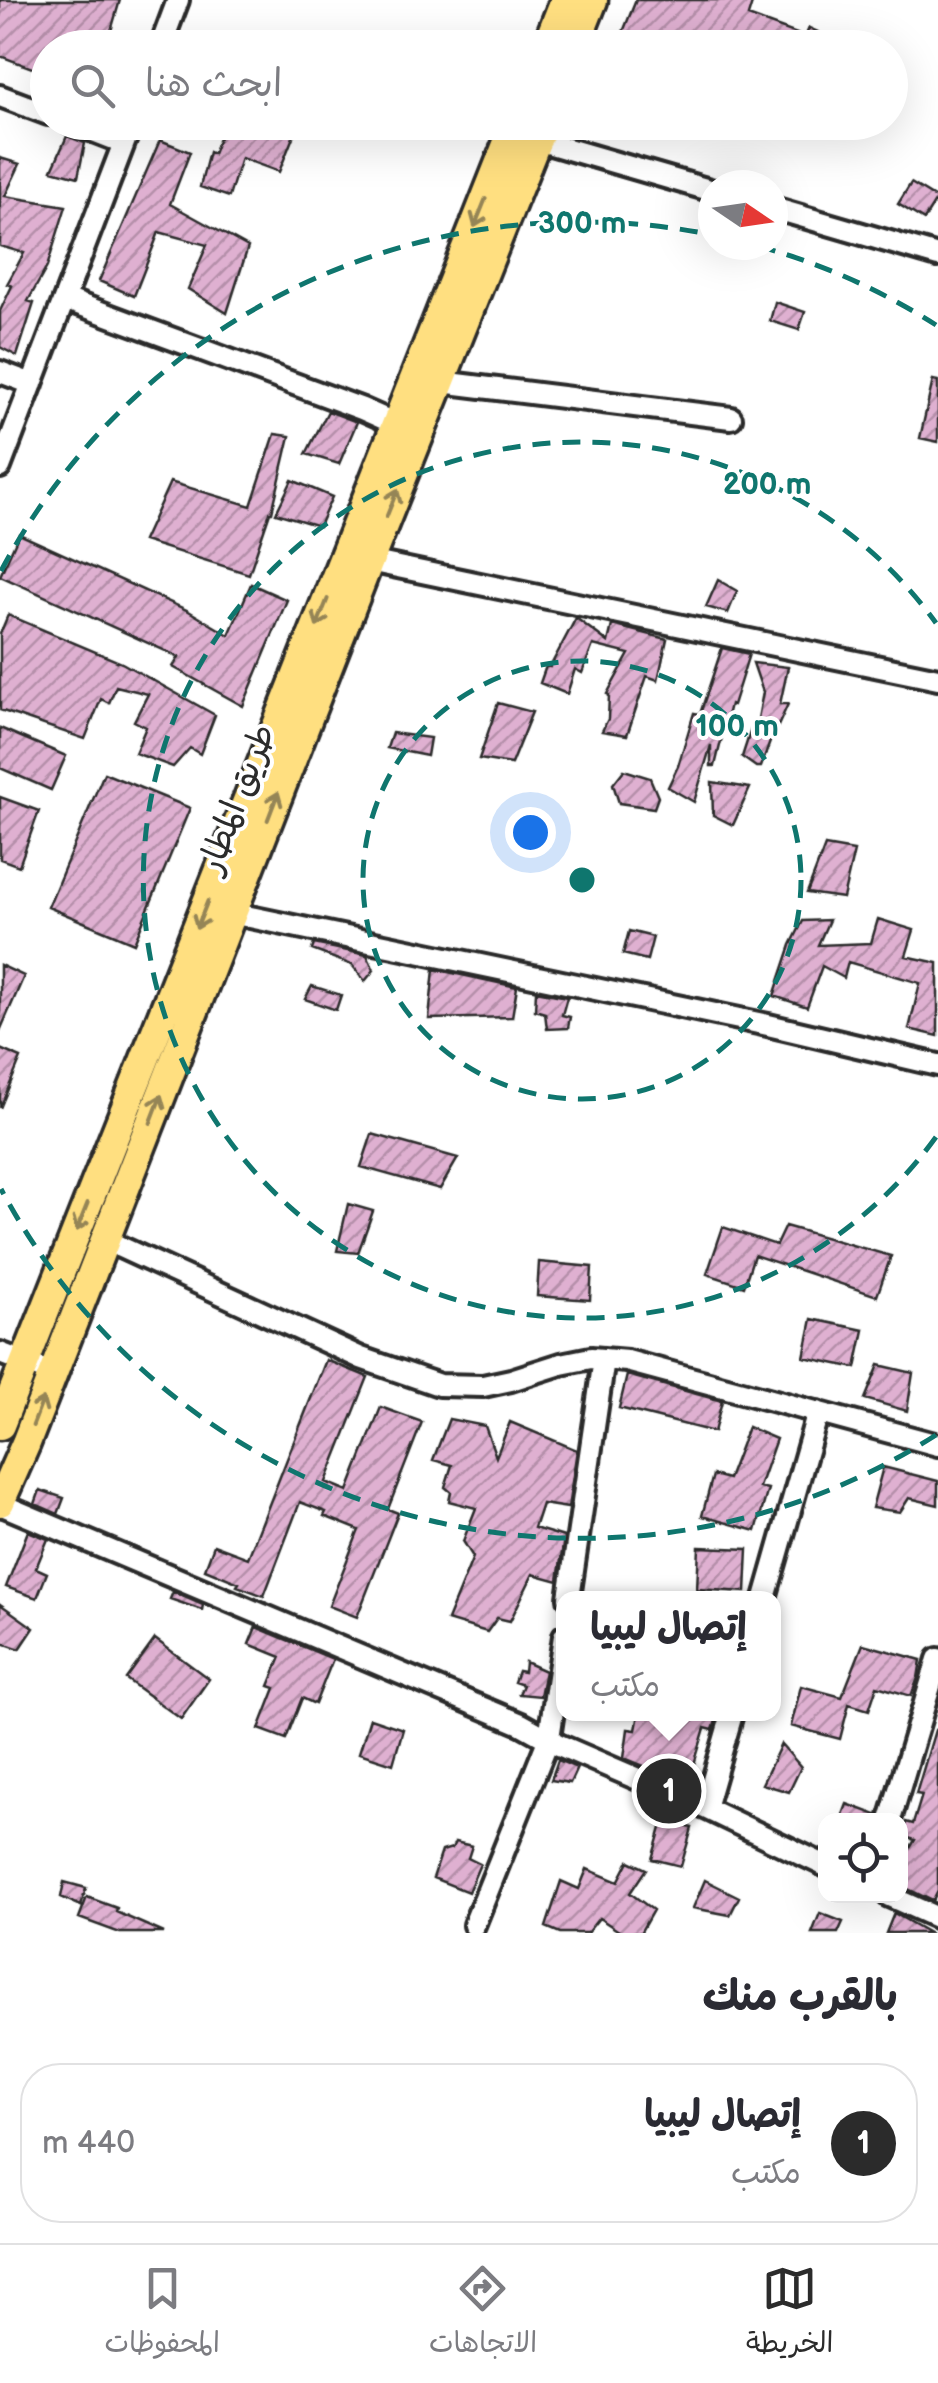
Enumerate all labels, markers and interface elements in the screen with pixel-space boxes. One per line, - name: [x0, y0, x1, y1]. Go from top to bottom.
- search box: [30, 30, 908, 140]
- icon: search: [65, 58, 120, 113]
- text: ابحث هنا: [145, 62, 282, 107]
- north arrow: [698, 170, 788, 260]
- one-way arrow: [470, 197, 488, 228]
- text: 300 m: [538, 206, 626, 242]
- text: 200 m: [723, 467, 811, 503]
- one-way arrow: [385, 489, 403, 519]
- one-way arrow: [311, 597, 329, 627]
- text: 100 m: [695, 709, 779, 745]
- street label: طريق المطار: [188, 718, 285, 882]
- one-way arrow: [266, 791, 284, 822]
- your location: [505, 807, 556, 858]
- centre of rings: [564, 862, 600, 898]
- one-way arrow: [192, 899, 210, 930]
- one-way arrow: [148, 1094, 166, 1125]
- one-way arrow: [72, 1201, 90, 1232]
- one-way arrow: [30, 1397, 48, 1427]
- popup: [556, 1591, 781, 1721]
- text: إتصال ليبيا: [590, 1606, 747, 1651]
- text: مكتب: [590, 1667, 660, 1706]
- pin: 1: [636, 1754, 702, 1828]
- map controls: [818, 1813, 908, 1903]
- button: locate: [818, 1813, 908, 1903]
- text: بالقرب منك: [702, 1972, 898, 2023]
- text: إتصال ليبيا: [644, 2093, 801, 2138]
- text: 440 m: [42, 2124, 135, 2163]
- text: 1: [857, 2124, 870, 2163]
- text: مكتب: [731, 2154, 801, 2193]
- tab: المحفوظات: [105, 2261, 220, 2367]
- tab: الاتجاهات: [429, 2261, 537, 2367]
- tab: الخريطة: [746, 2261, 833, 2367]

